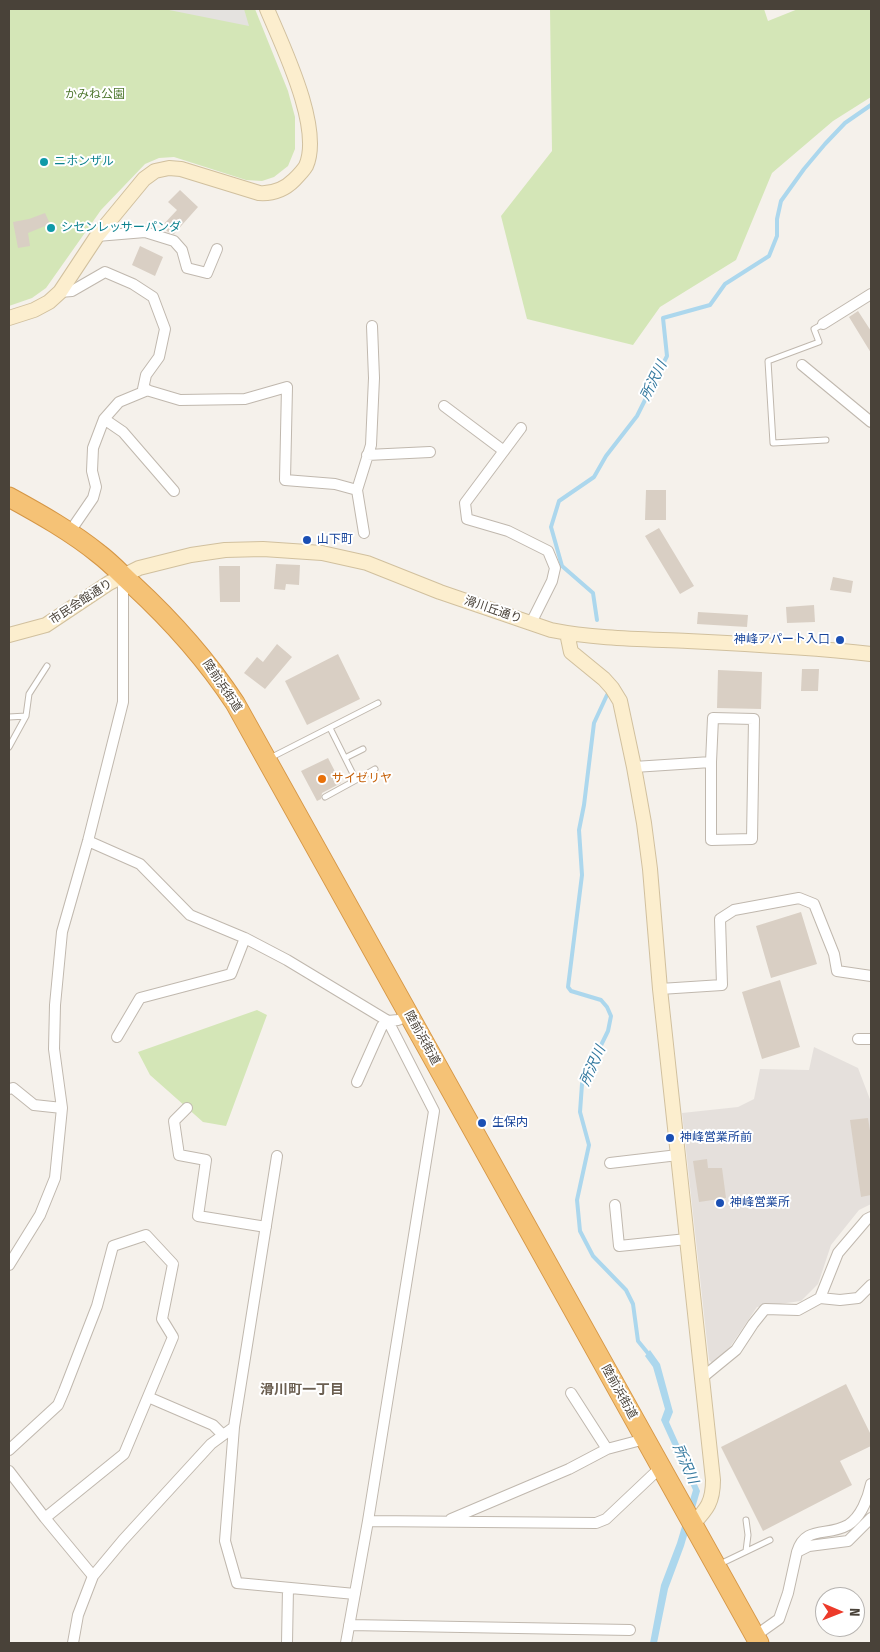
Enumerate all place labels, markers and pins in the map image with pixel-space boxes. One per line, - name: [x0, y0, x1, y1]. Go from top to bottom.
- place label: ニホンザル: [54, 155, 114, 169]
- marker: ニホンザル: [38, 156, 50, 168]
- place label: シセンレッサーパンダ: [61, 221, 181, 235]
- marker: シセンレッサーパンダ: [45, 222, 57, 234]
- place label: 山下町: [317, 533, 353, 547]
- marker: 山下町: [301, 534, 313, 546]
- place label: 神峰アパート入口: [734, 633, 830, 647]
- marker: 神峰アパート入口: [834, 634, 846, 646]
- place label: サイゼリヤ: [332, 772, 392, 786]
- marker: サイゼリヤ: [316, 773, 328, 785]
- place label: 生保内: [492, 1116, 528, 1130]
- marker: 生保内: [476, 1117, 488, 1129]
- place label: 神峰営業所前: [680, 1131, 752, 1145]
- marker: 神峰営業所前: [664, 1132, 676, 1144]
- place label: 神峰営業所: [730, 1196, 790, 1210]
- marker: 神峰営業所: [714, 1197, 726, 1209]

